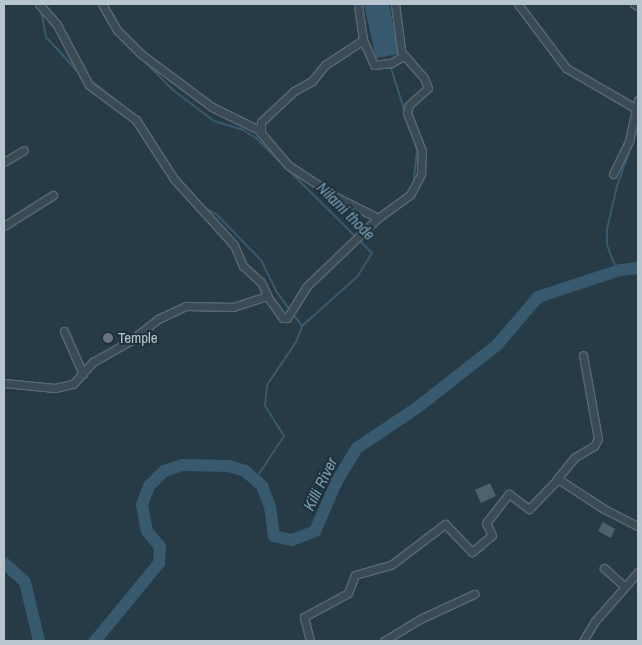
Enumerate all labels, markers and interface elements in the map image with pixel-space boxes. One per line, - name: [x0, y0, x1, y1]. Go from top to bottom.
- water label: Nilami thode: [313, 178, 379, 244]
- place label: Temple: [118, 329, 158, 347]
- marker: Temple: [102, 332, 114, 344]
- water label: Killi River: [299, 454, 341, 514]

